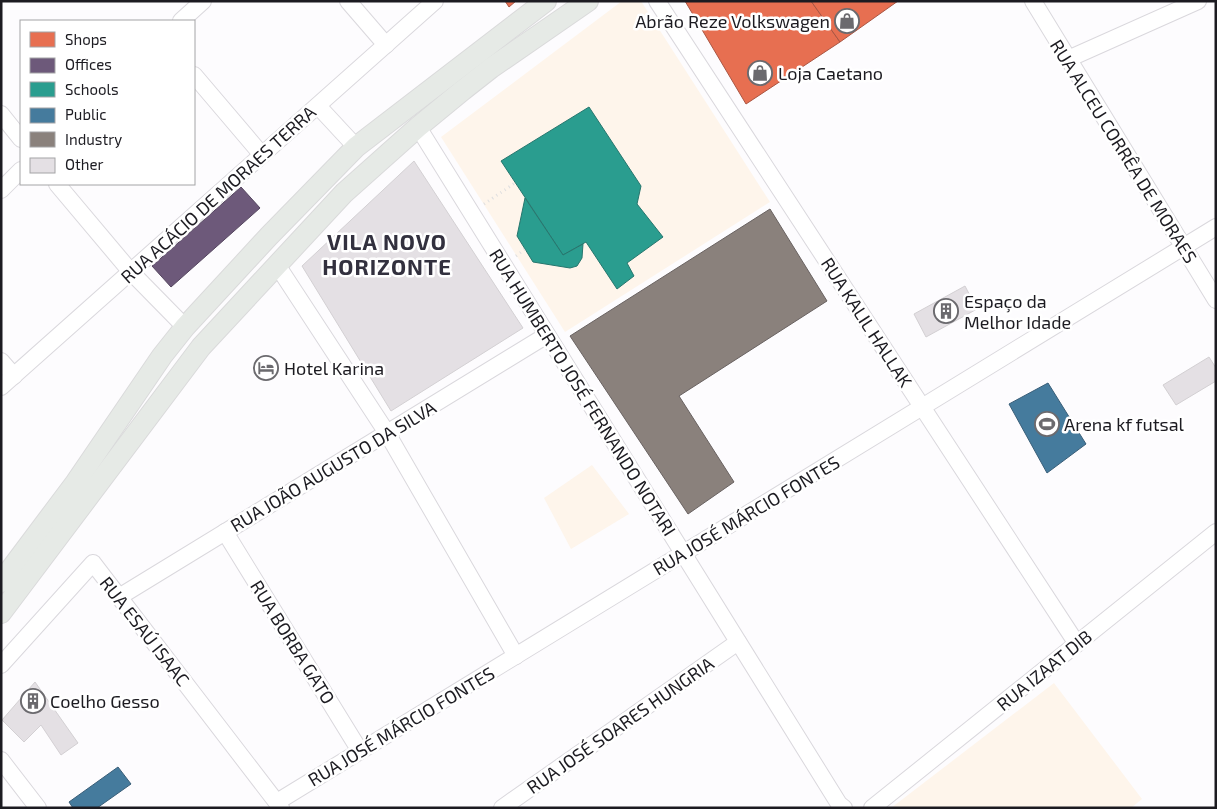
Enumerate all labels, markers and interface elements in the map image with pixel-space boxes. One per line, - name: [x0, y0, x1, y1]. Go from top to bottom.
- shop icon: Abrão Reze Volkswagen: [834, 8, 860, 34]
- place label: Abrão Reze Volkswagen: [635, 10, 830, 32]
- legend: [20, 20, 195, 185]
- text: Shops: [65, 30, 107, 48]
- street label: RUA ALCEU CORRÊA DE MORAES: [1046, 35, 1202, 267]
- text: Offices: [65, 55, 112, 73]
- shop icon: Loja Caetano: [747, 60, 773, 86]
- place label: Loja Caetano: [778, 62, 883, 84]
- text: Schools: [65, 80, 119, 98]
- street label: RUA ACÁCIO DE MORAES TERRA: [116, 100, 321, 287]
- text: Public: [65, 105, 106, 123]
- text: Industry: [65, 130, 122, 148]
- text: Other: [65, 155, 104, 173]
- district label: VILA NOVO HORIZONTE: [322, 228, 452, 279]
- street label: RUA HUMBERTO JOSÉ FERNANDO NOTARI: [485, 244, 681, 540]
- street label: RUA KALIL HALLAK: [817, 253, 917, 391]
- place label: Espaço da Melhor Idade: [964, 290, 1071, 333]
- building icon: Espaço da Melhor Idade: [933, 298, 959, 324]
- hotel icon: Hotel Karina: [253, 355, 279, 381]
- place label: Hotel Karina: [284, 357, 384, 379]
- street label: RUA JOÃO AUGUSTO DA SILVA: [226, 395, 440, 536]
- sports icon: Arena kf futsal: [1034, 411, 1060, 437]
- place label: Arena kf futsal: [1064, 413, 1185, 435]
- street label: RUA JOSÉ MÁRCIO FONTES: [649, 451, 843, 579]
- street label: RUA ESAÚ ISAAC: [96, 572, 194, 690]
- street label: RUA BORBA GATO: [246, 576, 340, 708]
- street label: RUA IZAAT DIB: [992, 625, 1096, 715]
- street label: RUA JOSÉ SOARES HUNGRIA: [522, 651, 718, 798]
- street label: RUA JOSÉ MÁRCIO FONTES: [304, 662, 498, 790]
- building icon: Coelho Gesso: [20, 688, 46, 714]
- place label: Coelho Gesso: [50, 690, 160, 712]

